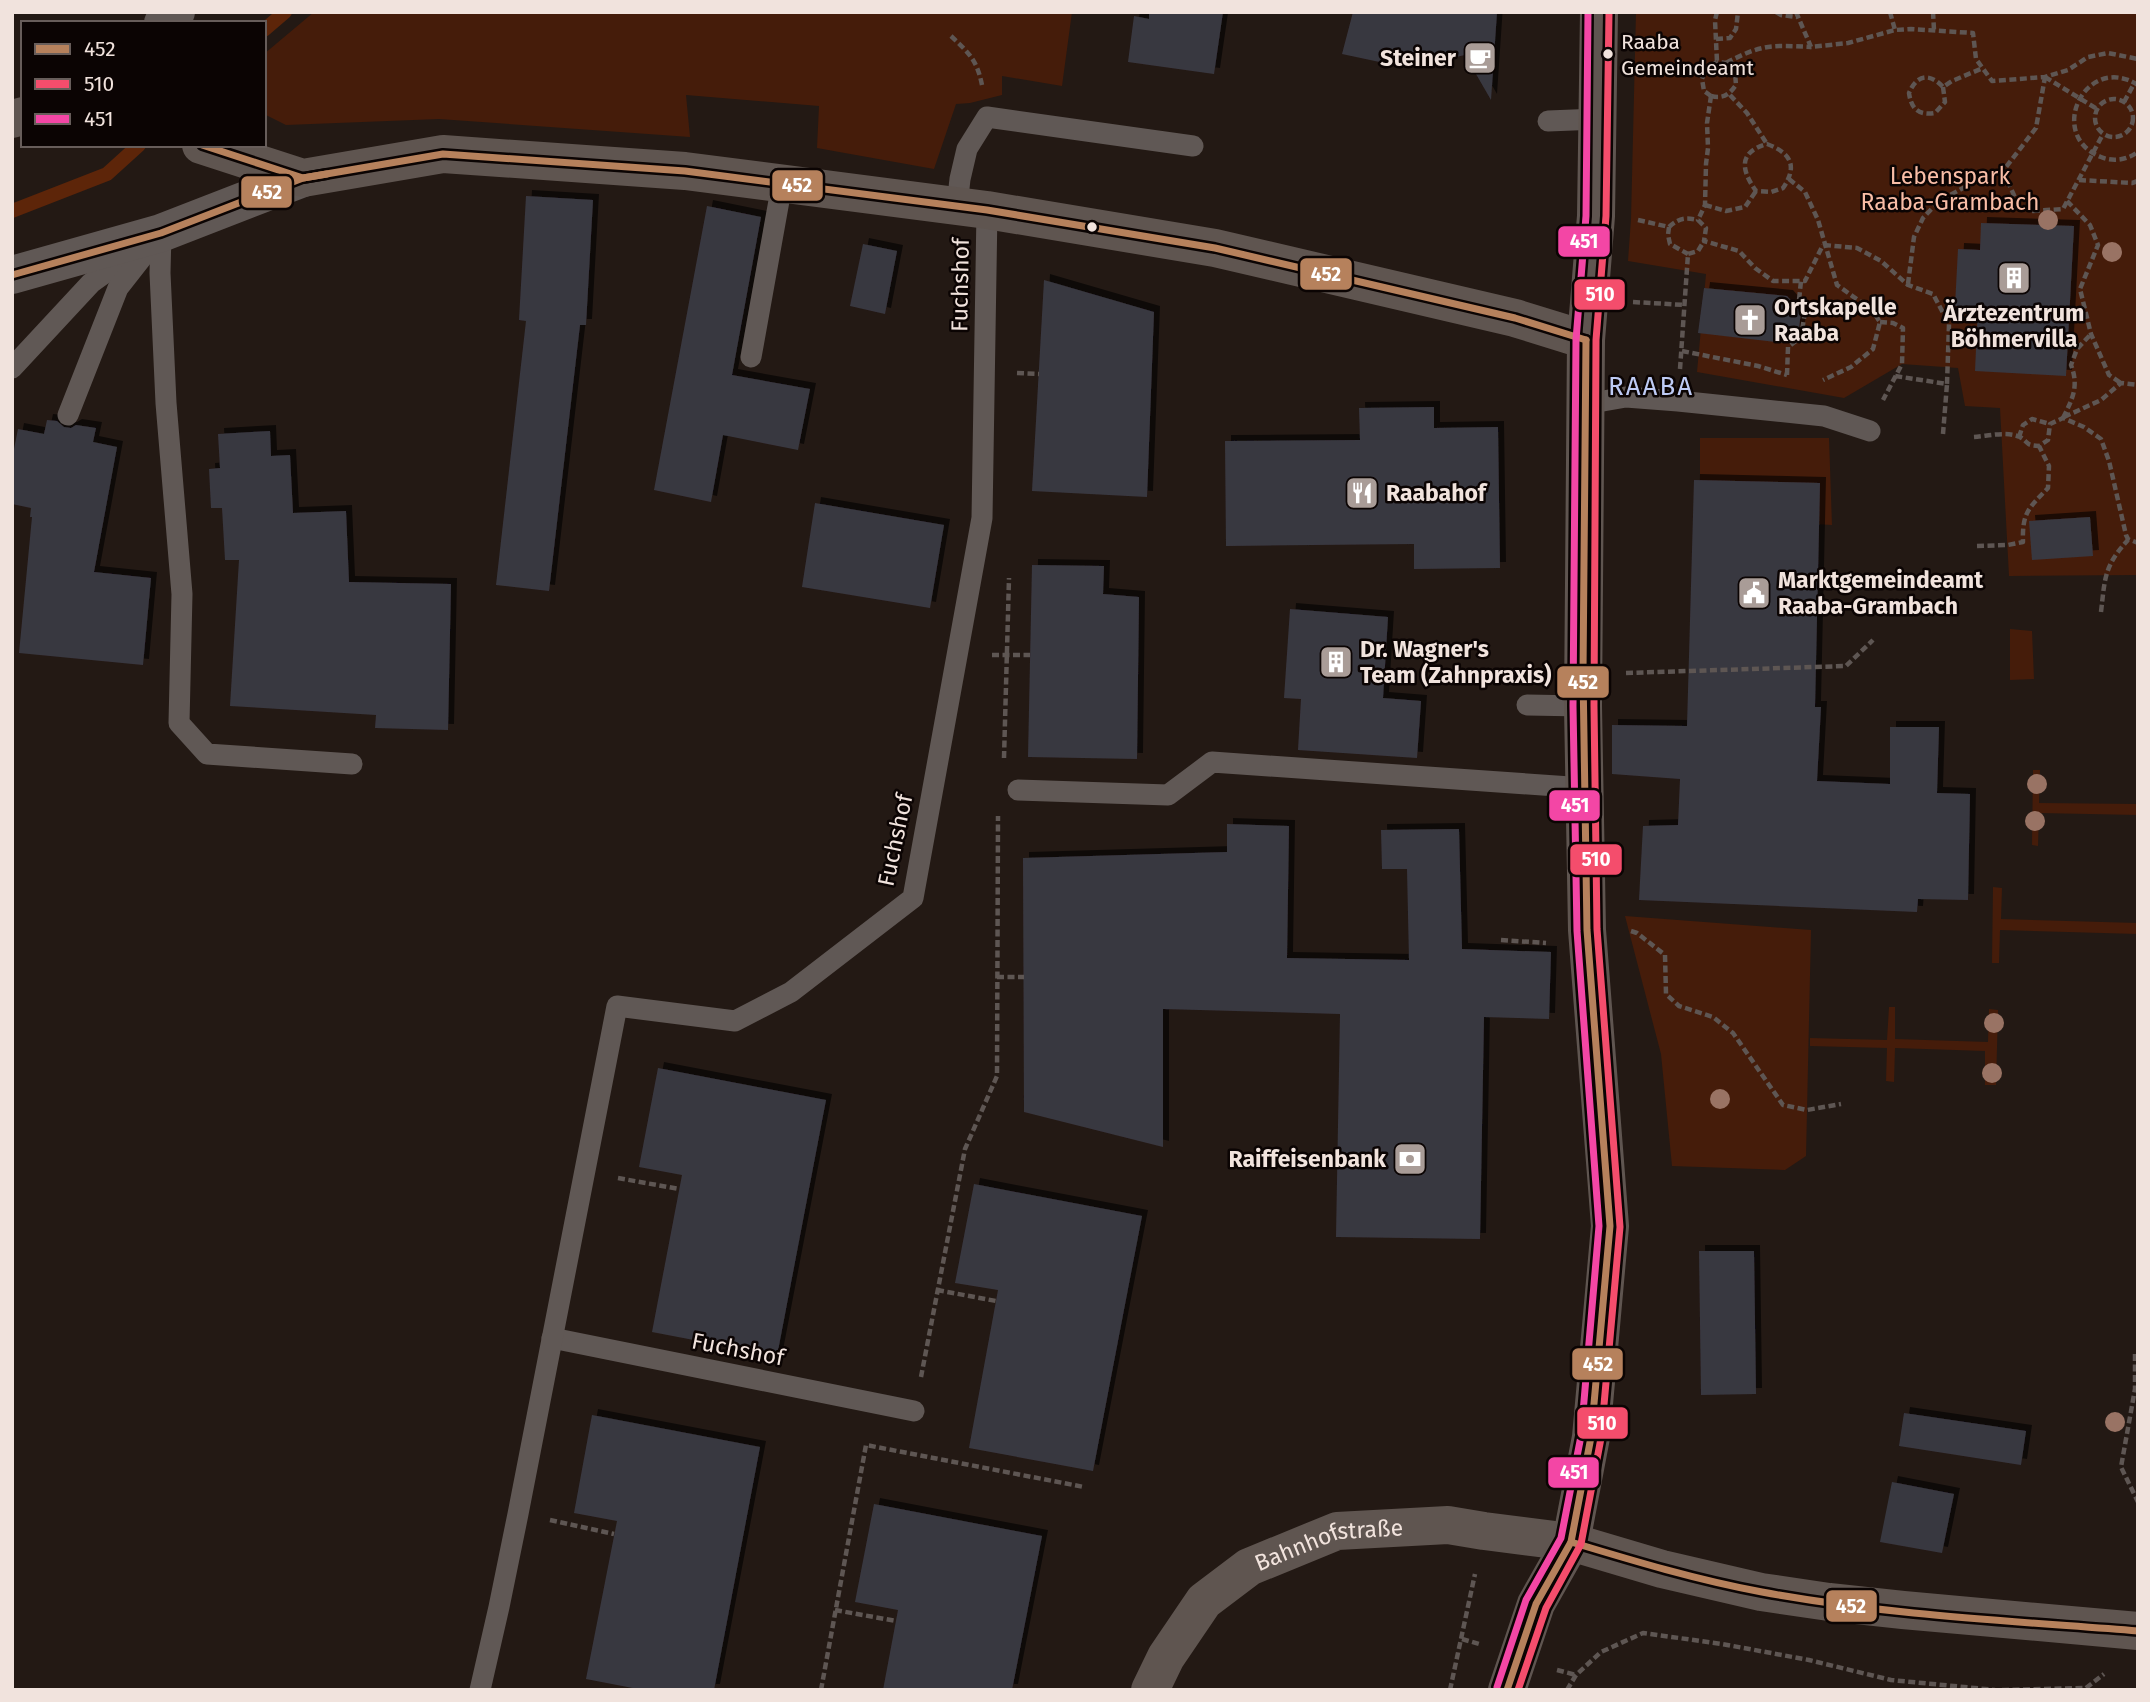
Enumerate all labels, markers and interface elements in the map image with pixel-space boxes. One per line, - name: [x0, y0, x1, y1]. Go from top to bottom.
- legend: [21, 21, 266, 147]
- place label: Raaba Gemeindeamt: [1621, 29, 1755, 81]
- text: 452: [84, 36, 116, 62]
- cafe icon: Steiner: [1461, 39, 1499, 77]
- place label: Steiner: [1380, 44, 1457, 72]
- marker: Raaba Gemeindeamt: [1601, 47, 1615, 61]
- text: 510: [84, 71, 114, 97]
- text: 451: [84, 106, 114, 132]
- park label: Lebenspark Raaba-Grambach: [1861, 162, 2039, 216]
- line badge: 452: [771, 169, 824, 202]
- text: 452: [782, 174, 812, 197]
- line badge: 452: [240, 175, 293, 209]
- text: 452: [252, 181, 282, 204]
- unlabelled marker: [1085, 220, 1099, 234]
- line badge: 451: [1557, 225, 1611, 258]
- text: 451: [1570, 230, 1598, 253]
- street label: Fuchshof: [945, 236, 975, 332]
- line badge: 452: [1299, 257, 1353, 291]
- building icon: Ärztezentrum Böhmervilla: [1995, 259, 2033, 297]
- text: 452: [1311, 263, 1341, 286]
- line badge: 510: [1573, 278, 1626, 311]
- text: 510: [1585, 283, 1615, 306]
- place label: Ortskapelle Raaba: [1774, 293, 1897, 347]
- place label: Ärztezentrum Böhmervilla: [1942, 299, 2085, 353]
- church icon: Ortskapelle Raaba: [1731, 301, 1769, 339]
- district label: RAABA: [1608, 371, 1694, 402]
- restaurant icon: Raabahof: [1343, 474, 1381, 512]
- place label: Raabahof: [1386, 479, 1488, 507]
- place label: Marktgemeindeamt Raaba-Grambach: [1778, 566, 1984, 620]
- public building icon: Marktgemeindeamt Raaba-Grambach: [1735, 574, 1773, 612]
- place label: Dr. Wagner's Team (Zahnpraxis): [1360, 635, 1552, 689]
- building icon: Dr. Wagner's Team (Zahnpraxis): [1317, 643, 1355, 681]
- line badge: 452: [1556, 665, 1610, 699]
- text: 452: [1568, 671, 1598, 694]
- street label: Fuchshof: [872, 789, 919, 889]
- line badge: 451: [1548, 789, 1601, 822]
- text: 451: [1561, 794, 1589, 817]
- line badge: 510: [1569, 843, 1623, 876]
- text: 510: [1581, 848, 1611, 871]
- bank icon: Raiffeisenbank: [1391, 1140, 1429, 1178]
- place label: Raiffeisenbank: [1228, 1145, 1386, 1173]
- street label: Fuchshof: [689, 1326, 789, 1372]
- line badge: 452: [1571, 1347, 1624, 1381]
- text: 452: [1583, 1353, 1613, 1376]
- line badge: 510: [1576, 1406, 1629, 1440]
- text: 510: [1587, 1412, 1617, 1435]
- line badge: 451: [1547, 1456, 1600, 1489]
- text: 451: [1560, 1461, 1588, 1484]
- street label: Bahnhofstraße: [1250, 1513, 1404, 1577]
- line badge: 452: [1825, 1589, 1878, 1623]
- text: 452: [1836, 1595, 1866, 1618]

